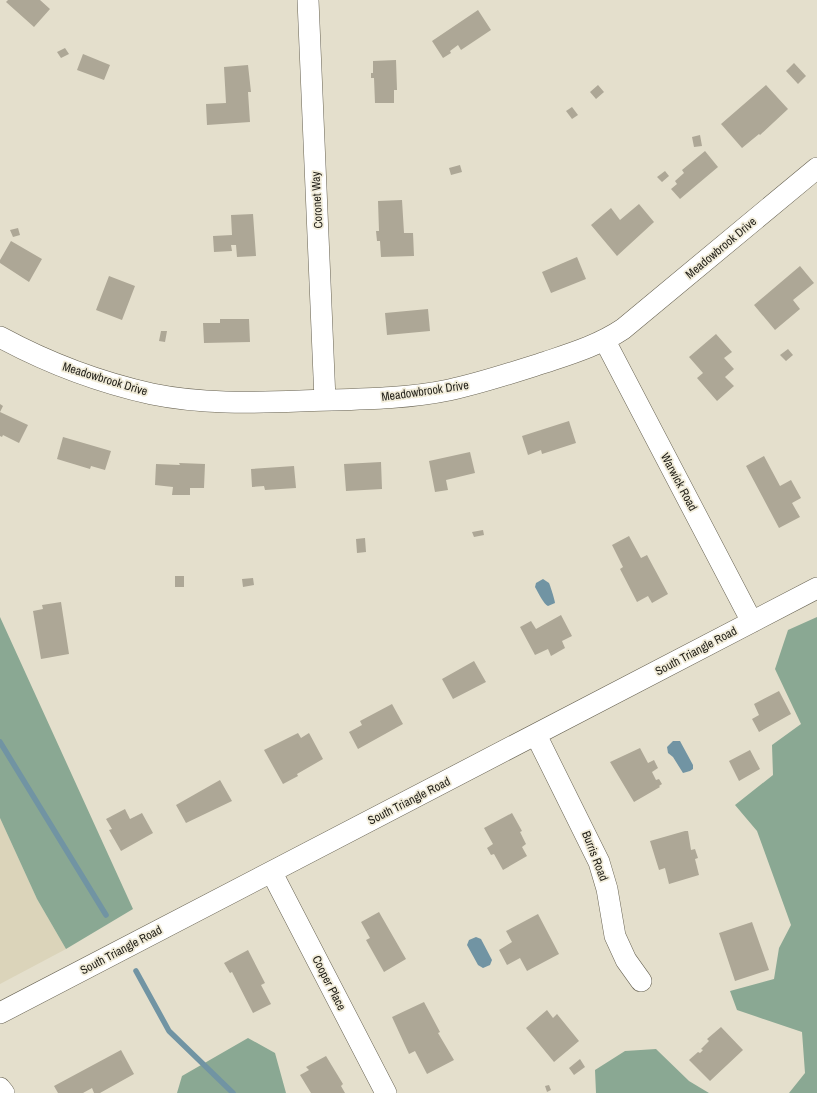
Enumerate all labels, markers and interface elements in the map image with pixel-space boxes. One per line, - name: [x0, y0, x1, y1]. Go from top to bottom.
- street label: Coronet Way: [308, 171, 326, 229]
- street label: Meadowbrook Drive: [682, 214, 760, 282]
- street label: Meadowbrook Drive: [61, 358, 149, 400]
- street label: Meadowbrook Drive: [380, 377, 470, 405]
- street label: Warwick Road: [657, 450, 701, 514]
- street label: South Triangle Road: [652, 623, 740, 679]
- street label: South Triangle Road: [365, 773, 453, 829]
- street label: Burris Road: [578, 829, 612, 883]
- street label: South Triangle Road: [77, 922, 165, 978]
- street label: Cooper Place: [308, 953, 350, 1013]

